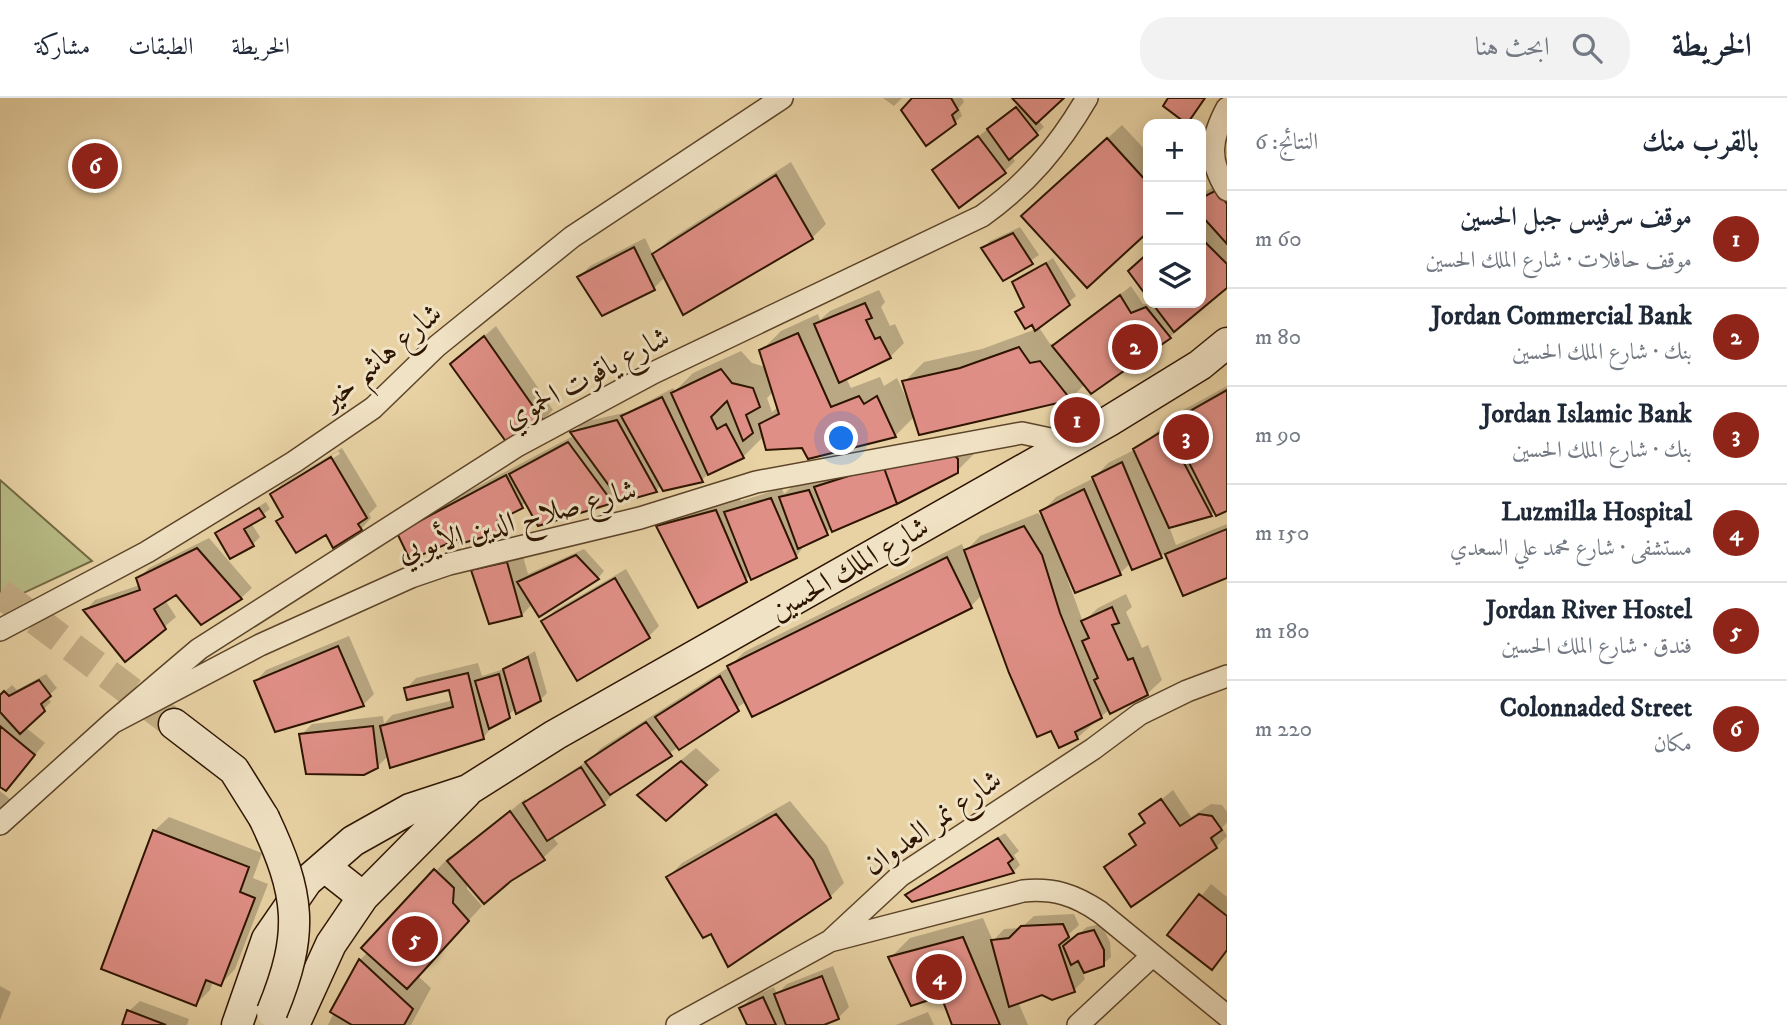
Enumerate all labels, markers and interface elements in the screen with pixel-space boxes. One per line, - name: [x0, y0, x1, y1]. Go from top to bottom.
- search box: [1140, 17, 1630, 80]
- text: الخريطة: [1672, 26, 1752, 67]
- icon: search: [1568, 29, 1606, 67]
- text: ابحث هنا: [1475, 31, 1550, 64]
- text: مشاركة: [35, 32, 90, 62]
- text: الطبقات: [128, 32, 194, 62]
- text: الخريطة: [232, 32, 290, 62]
- map controls: [1143, 119, 1206, 308]
- button: +: [1143, 119, 1206, 182]
- text: بالقرب منك: [1642, 124, 1759, 161]
- text: النتائج: 6: [1255, 128, 1318, 157]
- pin: 6: [72, 140, 118, 192]
- button: −: [1143, 182, 1206, 245]
- text: موقف سرفيس جبل الحسين: [1460, 201, 1692, 234]
- text: 60 m: [1255, 225, 1302, 254]
- text: 1: [1732, 225, 1740, 254]
- button: layers: [1143, 245, 1206, 308]
- text: موقف حافلات · شارع الملك الحسين: [1425, 246, 1692, 275]
- street label: شارع هاشم خير: [311, 296, 456, 427]
- text: Jordan Commercial Bank: [1431, 300, 1692, 333]
- street label: شارع ياقوت الحموي: [497, 319, 679, 442]
- pin: 2: [1112, 321, 1158, 373]
- text: 80 m: [1255, 323, 1301, 352]
- text: 2: [1730, 323, 1742, 352]
- text: بنك · شارع الملك الحسين: [1512, 338, 1692, 367]
- pin: 1: [1054, 394, 1100, 446]
- text: Jordan Islamic Bank: [1482, 398, 1692, 431]
- pin: 3: [1163, 411, 1209, 463]
- your location: [824, 421, 858, 455]
- text: 90 m: [1255, 421, 1301, 450]
- text: 3: [1732, 421, 1740, 450]
- text: بنك · شارع الملك الحسين: [1512, 436, 1692, 465]
- street label: شارع صلاح الدين الأيوبي: [393, 468, 642, 577]
- text: Luzmilla Hospital: [1501, 496, 1692, 529]
- street label: شارع الملك الحسين: [764, 509, 938, 634]
- text: 150 m: [1255, 519, 1309, 548]
- text: 4: [1729, 519, 1743, 548]
- text: مستشفى · شارع محمد علي السعدي: [1450, 534, 1692, 563]
- text: Jordan River Hostel: [1486, 594, 1692, 627]
- text: 180 m: [1255, 617, 1310, 646]
- text: 5: [1730, 617, 1742, 646]
- text: فندق · شارع الملك الحسين: [1501, 632, 1692, 661]
- text: Colonnaded Street: [1500, 692, 1692, 725]
- text: 220 m: [1255, 715, 1312, 744]
- text: 6: [1730, 715, 1742, 744]
- text: مكان: [1653, 730, 1692, 759]
- street label: شارع نمر العدوان: [856, 762, 1012, 889]
- pin: 5: [392, 913, 438, 965]
- pin: 4: [916, 951, 962, 1003]

